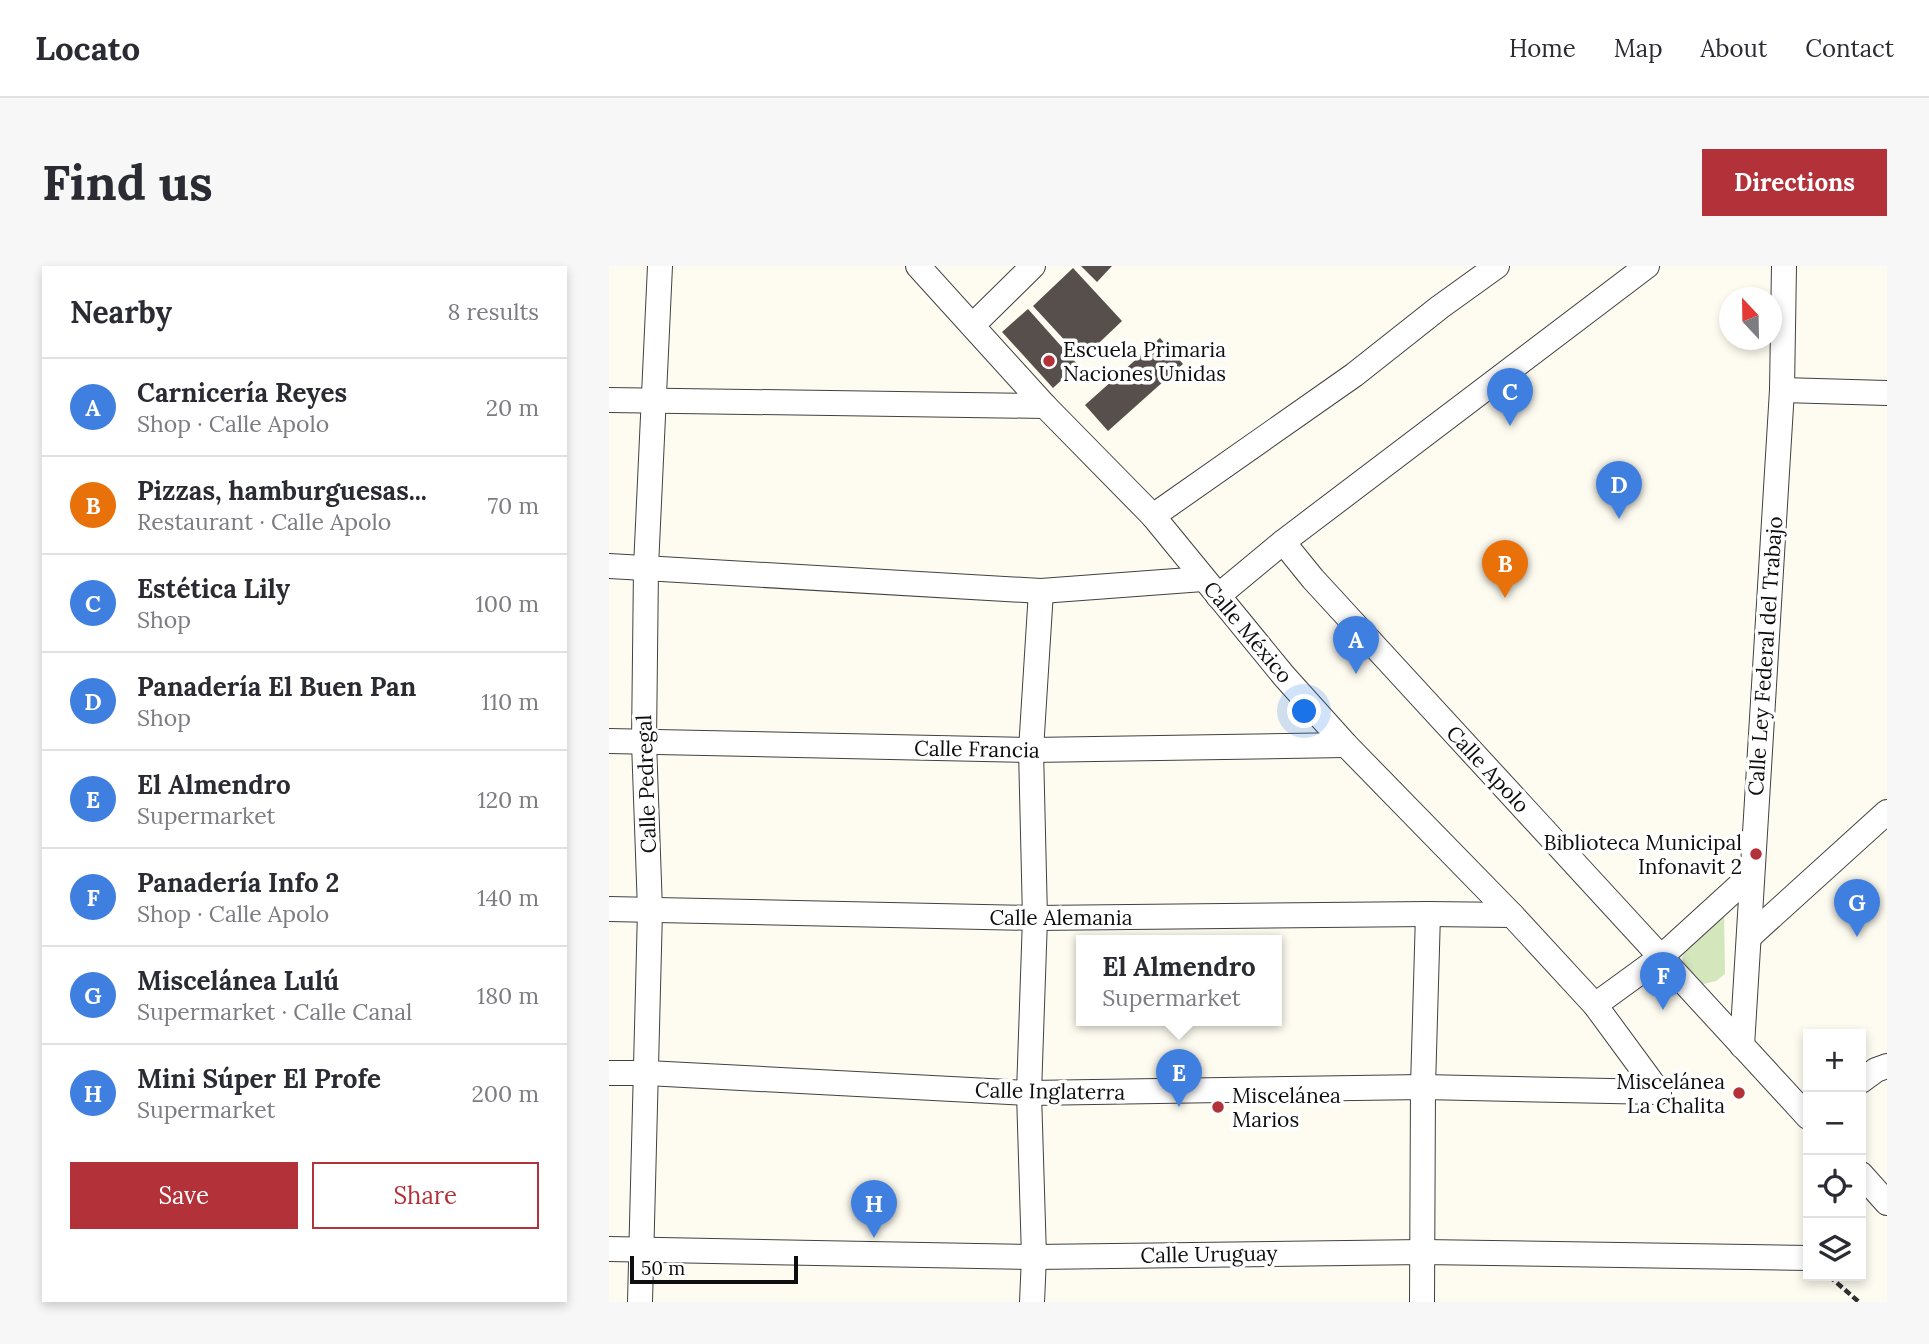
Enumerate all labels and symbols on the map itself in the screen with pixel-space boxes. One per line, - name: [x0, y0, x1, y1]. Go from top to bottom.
- north arrow: [1719, 287, 1782, 350]
- place label: Escuela Primaria Naciones Unidas: [1063, 336, 1226, 387]
- marker: Escuela Primaria Naciones Unidas: [1041, 353, 1057, 369]
- pin: C: [1487, 368, 1533, 426]
- pin: D: [1596, 461, 1642, 519]
- street label: Calle Ley Federal del Trabajo: [1742, 515, 1788, 797]
- pin: B: [1482, 540, 1528, 598]
- street label: Calle México: [1198, 576, 1298, 688]
- pin: A: [1333, 616, 1379, 674]
- your location: [1287, 694, 1321, 728]
- street label: Calle Pedregal: [630, 714, 662, 854]
- street label: Calle Apolo: [1441, 720, 1535, 818]
- street label: Calle Francia: [914, 734, 1040, 764]
- place label: Biblioteca Municipal Infonavit 2: [1544, 829, 1742, 880]
- marker: Biblioteca Municipal Infonavit 2: [1748, 846, 1764, 862]
- pin: G: [1834, 879, 1880, 937]
- street label: Calle Alemania: [989, 904, 1133, 931]
- pin: F: [1640, 952, 1686, 1010]
- pin: E: [1156, 1049, 1202, 1107]
- place label: Miscelánea La Chalita: [1616, 1068, 1725, 1119]
- street label: Calle Inglaterra: [975, 1076, 1126, 1106]
- place label: Miscelánea Marios: [1232, 1082, 1341, 1133]
- marker: Miscelánea La Chalita: [1731, 1085, 1747, 1101]
- marker: Miscelánea Marios: [1210, 1099, 1226, 1115]
- pin: H: [851, 1180, 897, 1238]
- street label: Calle Uruguay: [1140, 1239, 1278, 1269]
- scale bar: [630, 1253, 798, 1285]

